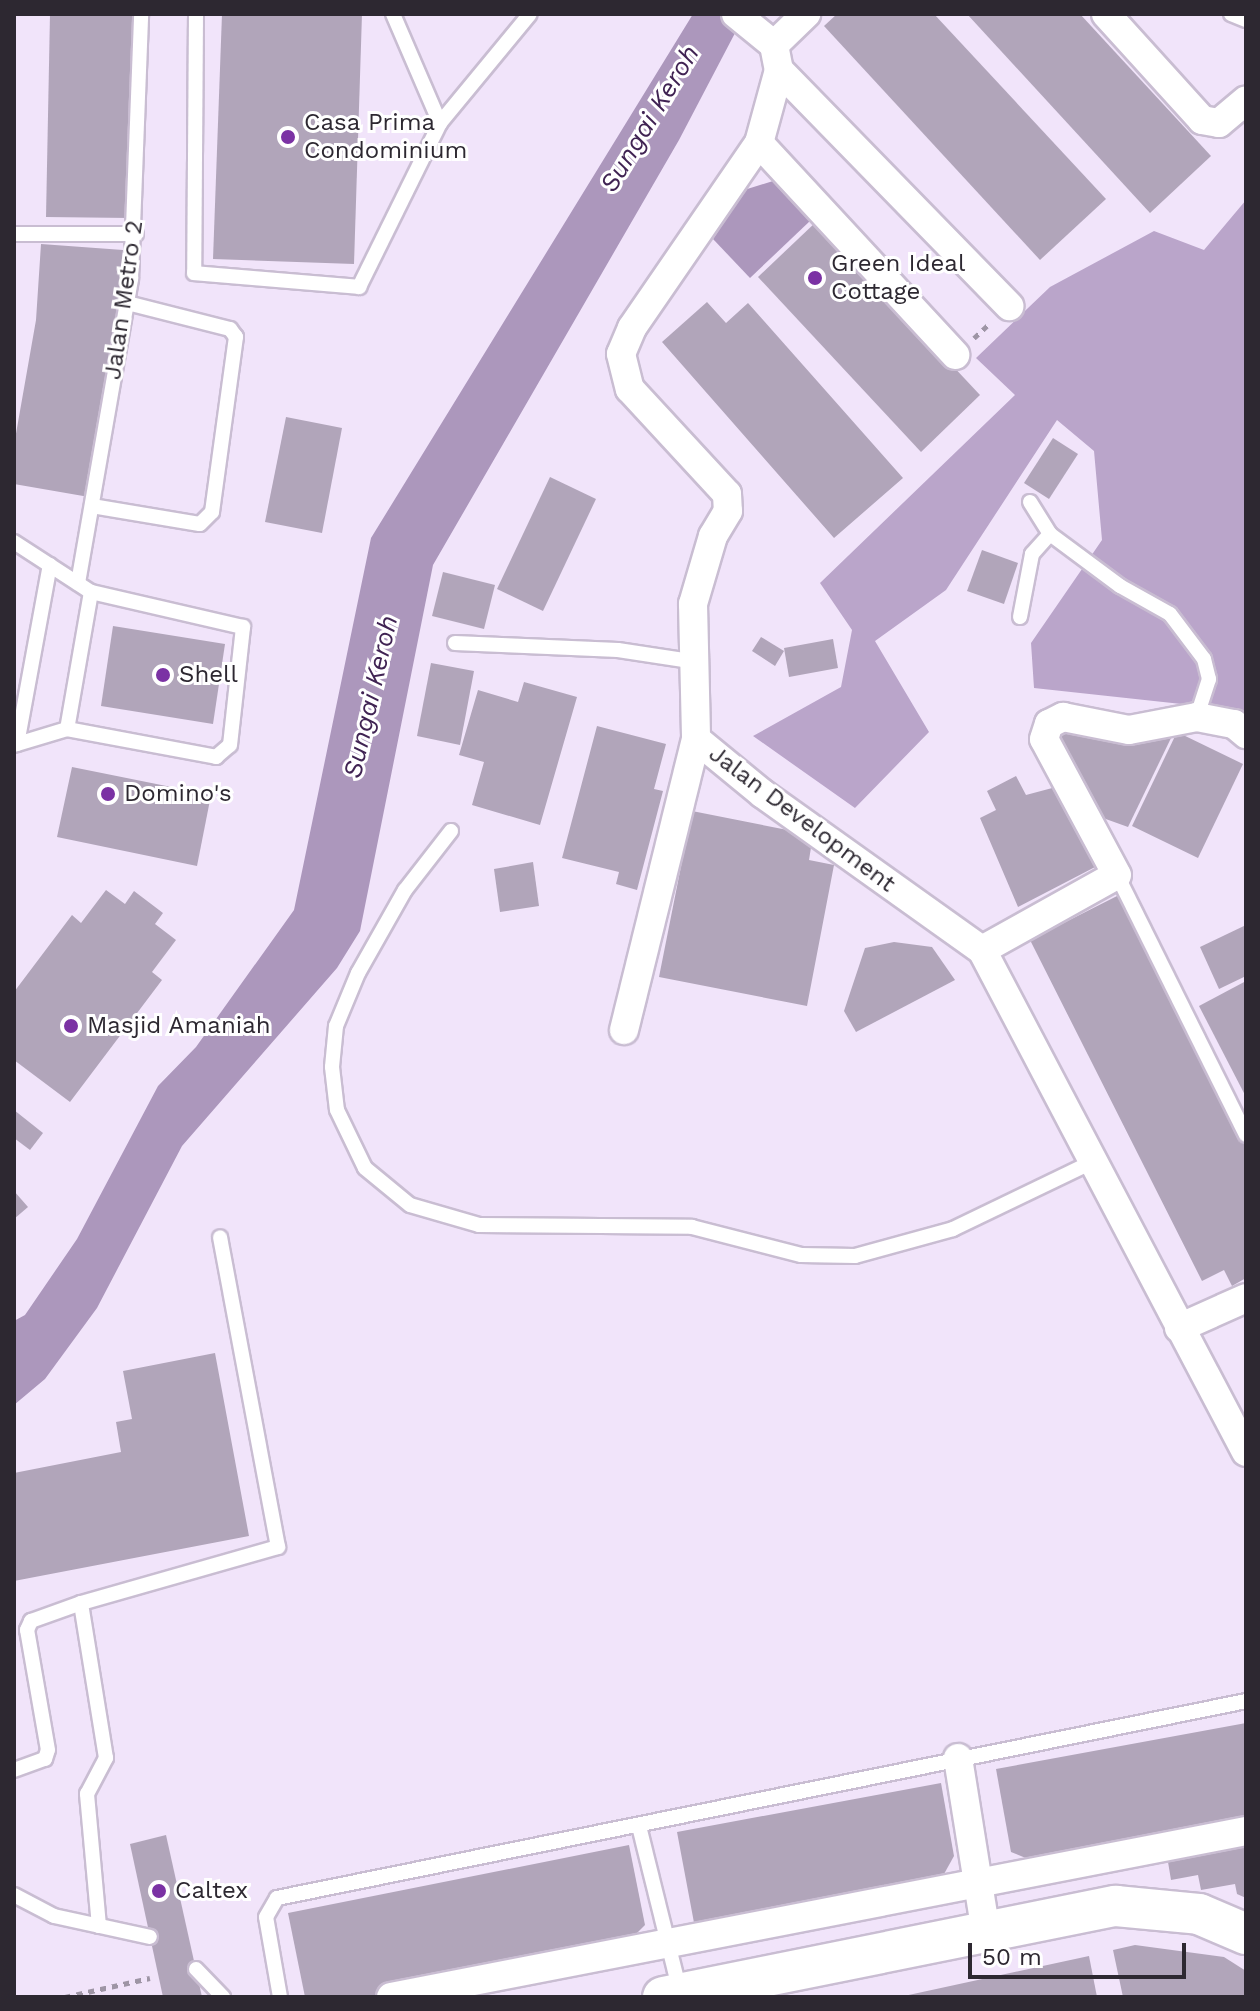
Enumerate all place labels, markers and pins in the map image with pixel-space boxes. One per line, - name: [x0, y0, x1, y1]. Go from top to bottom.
- place label: Casa Prima Condominium: [304, 109, 467, 165]
- marker: Casa Prima Condominium: [279, 128, 297, 146]
- place label: Green Ideal Cottage: [831, 250, 965, 306]
- marker: Green Ideal Cottage: [806, 269, 824, 287]
- place label: Shell: [179, 661, 238, 689]
- marker: Shell: [154, 666, 172, 684]
- place label: Domino's: [124, 780, 232, 808]
- marker: Domino's: [99, 785, 117, 803]
- place label: Masjid Amaniah: [87, 1012, 272, 1040]
- marker: Masjid Amaniah: [62, 1017, 80, 1035]
- place label: Caltex: [175, 1877, 248, 1905]
- marker: Caltex: [150, 1882, 168, 1900]

